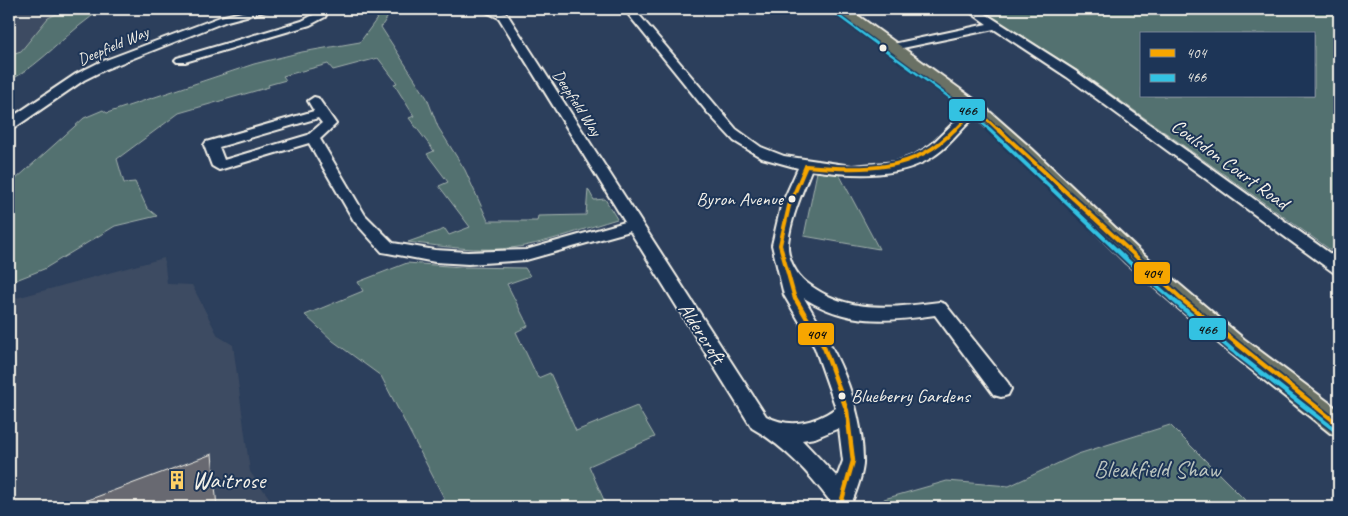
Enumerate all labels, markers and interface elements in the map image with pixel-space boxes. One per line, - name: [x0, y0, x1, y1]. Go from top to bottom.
- street label: Deepfield Way: [75, 22, 153, 70]
- legend: [1140, 32, 1316, 98]
- unlabelled marker: [878, 43, 888, 53]
- text: 404: [1186, 44, 1208, 63]
- street label: Deepfield Way: [548, 66, 607, 141]
- text: 466: [1186, 68, 1208, 87]
- line badge: 466: [948, 98, 986, 122]
- text: 466: [957, 102, 978, 119]
- street label: Coulsdon Court Road: [1166, 113, 1296, 217]
- place label: Byron Avenue: [696, 187, 785, 211]
- marker: Byron Avenue: [787, 194, 797, 204]
- line badge: 404: [1133, 261, 1171, 285]
- text: 404: [1143, 265, 1163, 282]
- street label: Aldercroft: [673, 298, 732, 370]
- line badge: 466: [1188, 317, 1227, 341]
- text: 466: [1197, 321, 1218, 338]
- line badge: 404: [797, 322, 835, 346]
- text: 404: [807, 326, 827, 343]
- place label: Blueberry Gardens: [851, 384, 971, 408]
- marker: Blueberry Gardens: [837, 391, 847, 401]
- park label: Bleakfield Shaw: [1094, 454, 1222, 484]
- place label: Waitrose: [192, 465, 267, 495]
- building icon: Waitrose: [166, 469, 188, 491]

